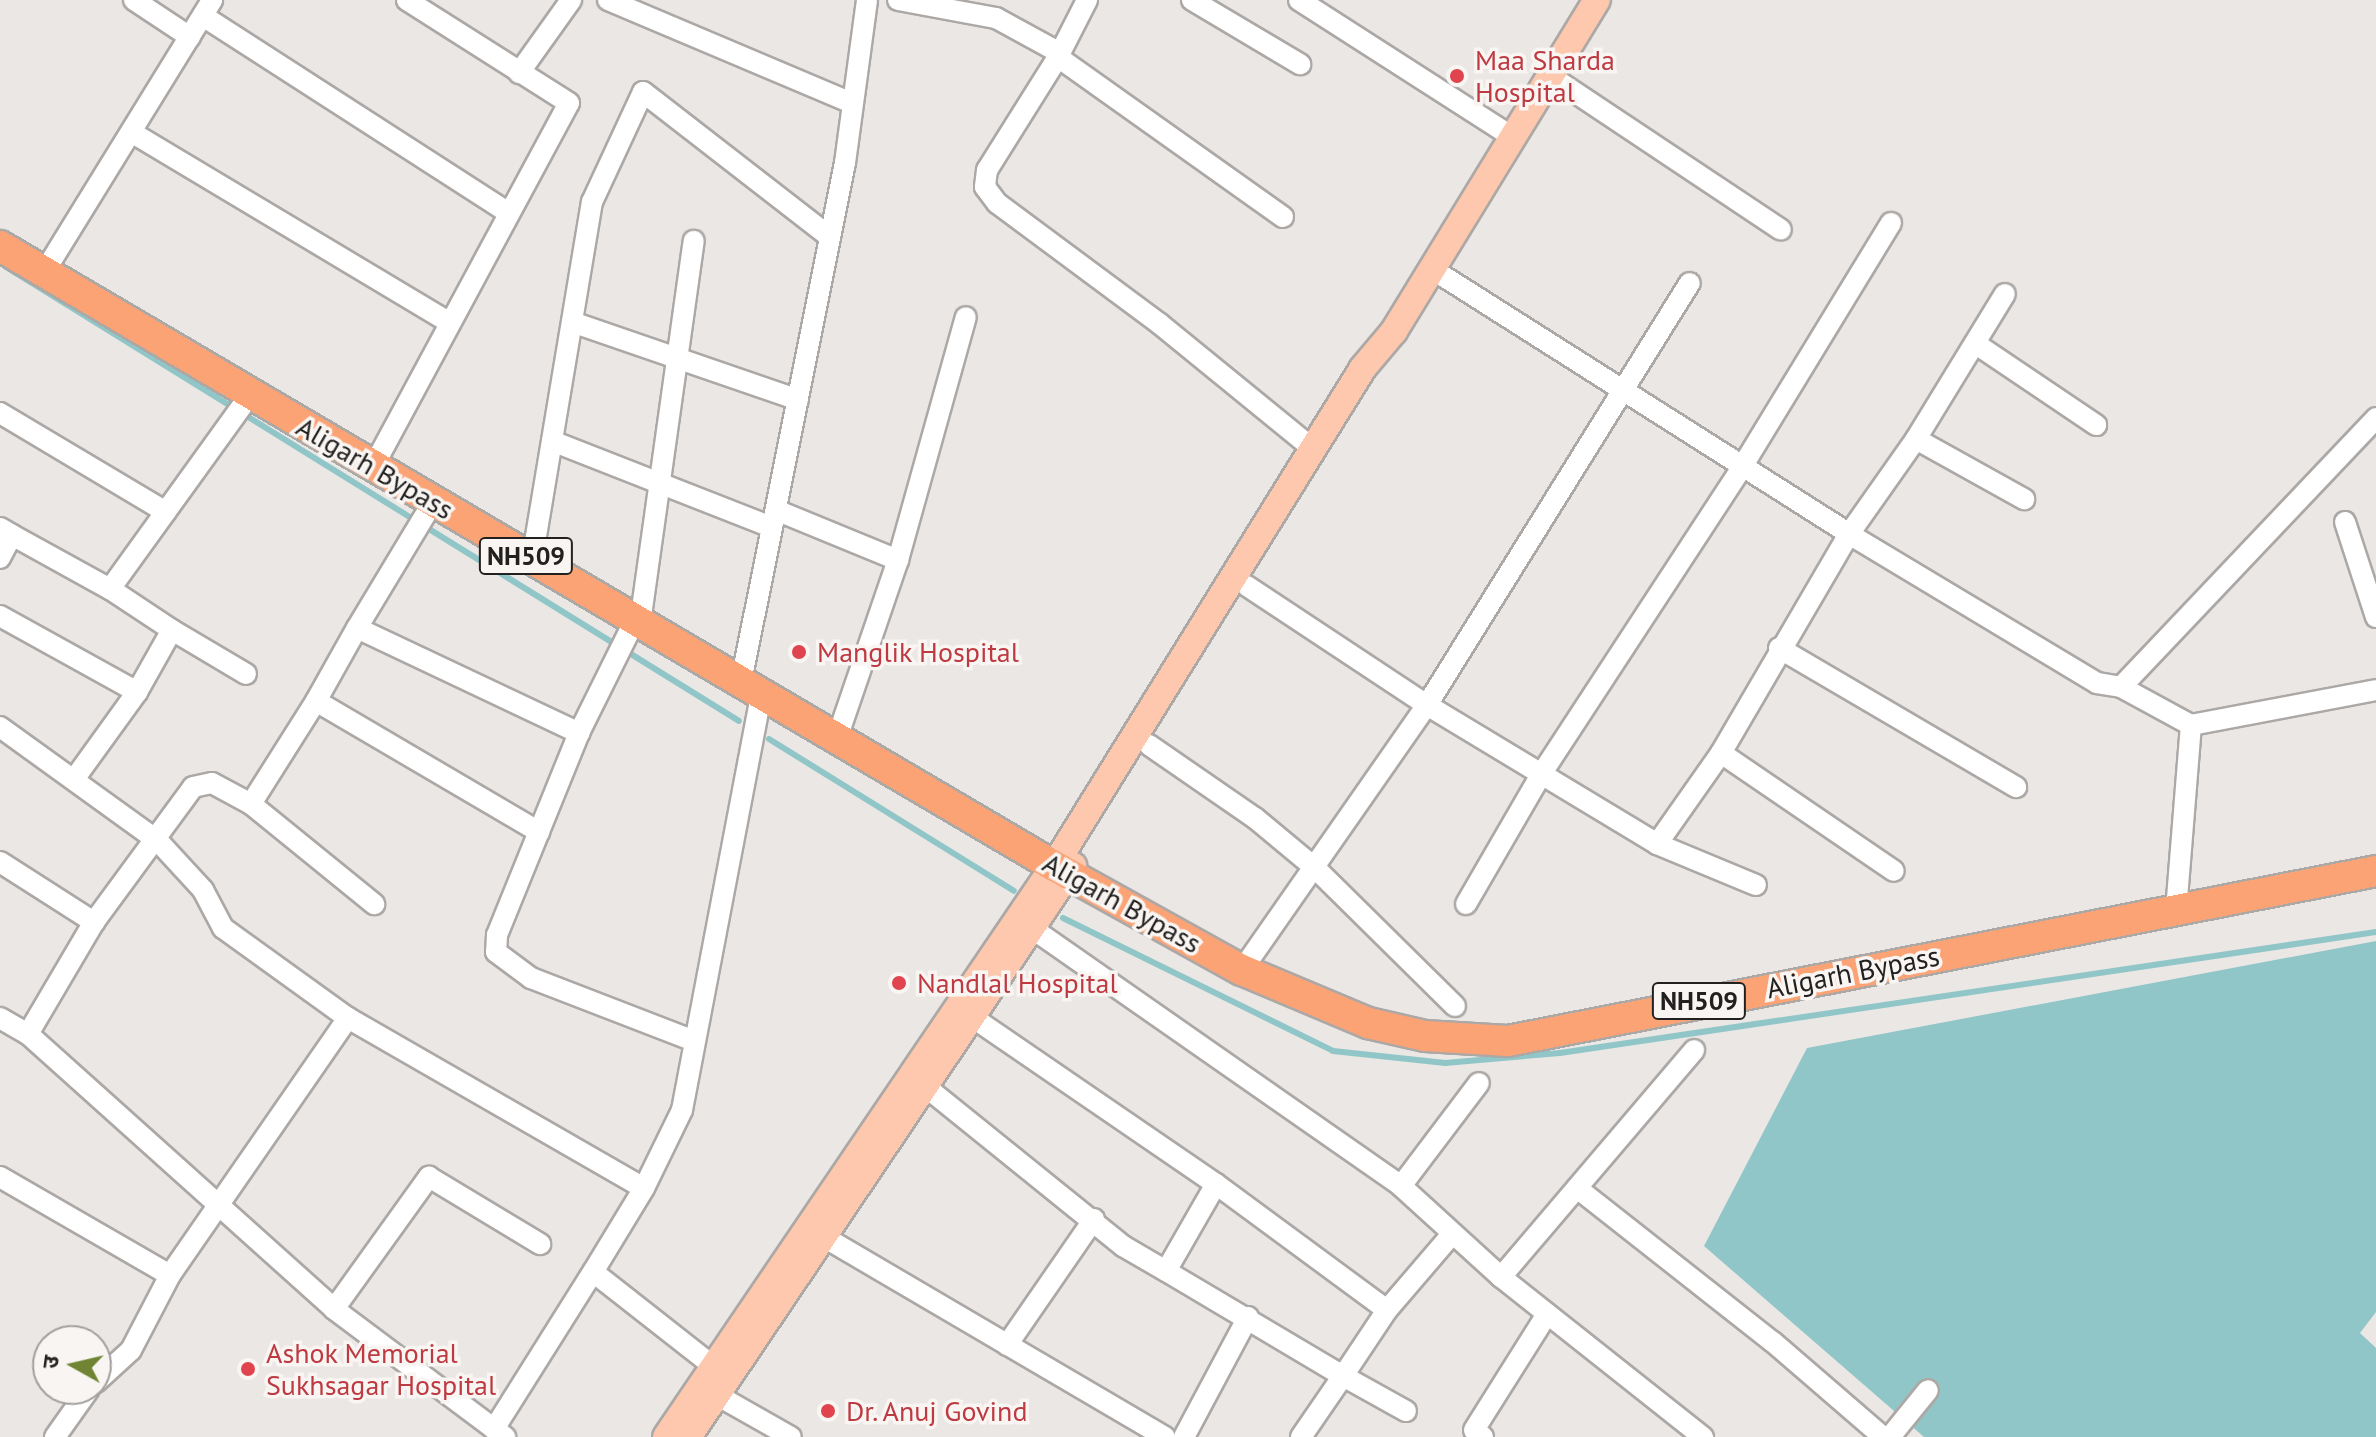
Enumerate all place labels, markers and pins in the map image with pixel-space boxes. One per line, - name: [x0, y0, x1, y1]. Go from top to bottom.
- place label: Maa Sharda Hospital: [1475, 43, 1615, 109]
- marker: Maa Sharda Hospital: [1446, 65, 1468, 87]
- place label: Manglik Hospital: [817, 635, 1020, 669]
- marker: Manglik Hospital: [788, 641, 810, 663]
- place label: Nandlal Hospital: [917, 966, 1118, 1000]
- marker: Nandlal Hospital: [888, 972, 910, 994]
- place label: Ashok Memorial Sukhsagar Hospital: [266, 1336, 496, 1402]
- marker: Ashok Memorial Sukhsagar Hospital: [237, 1358, 259, 1380]
- place label: Dr. Anuj Govind: [846, 1394, 1031, 1428]
- marker: Dr. Anuj Govind: [817, 1400, 839, 1422]

